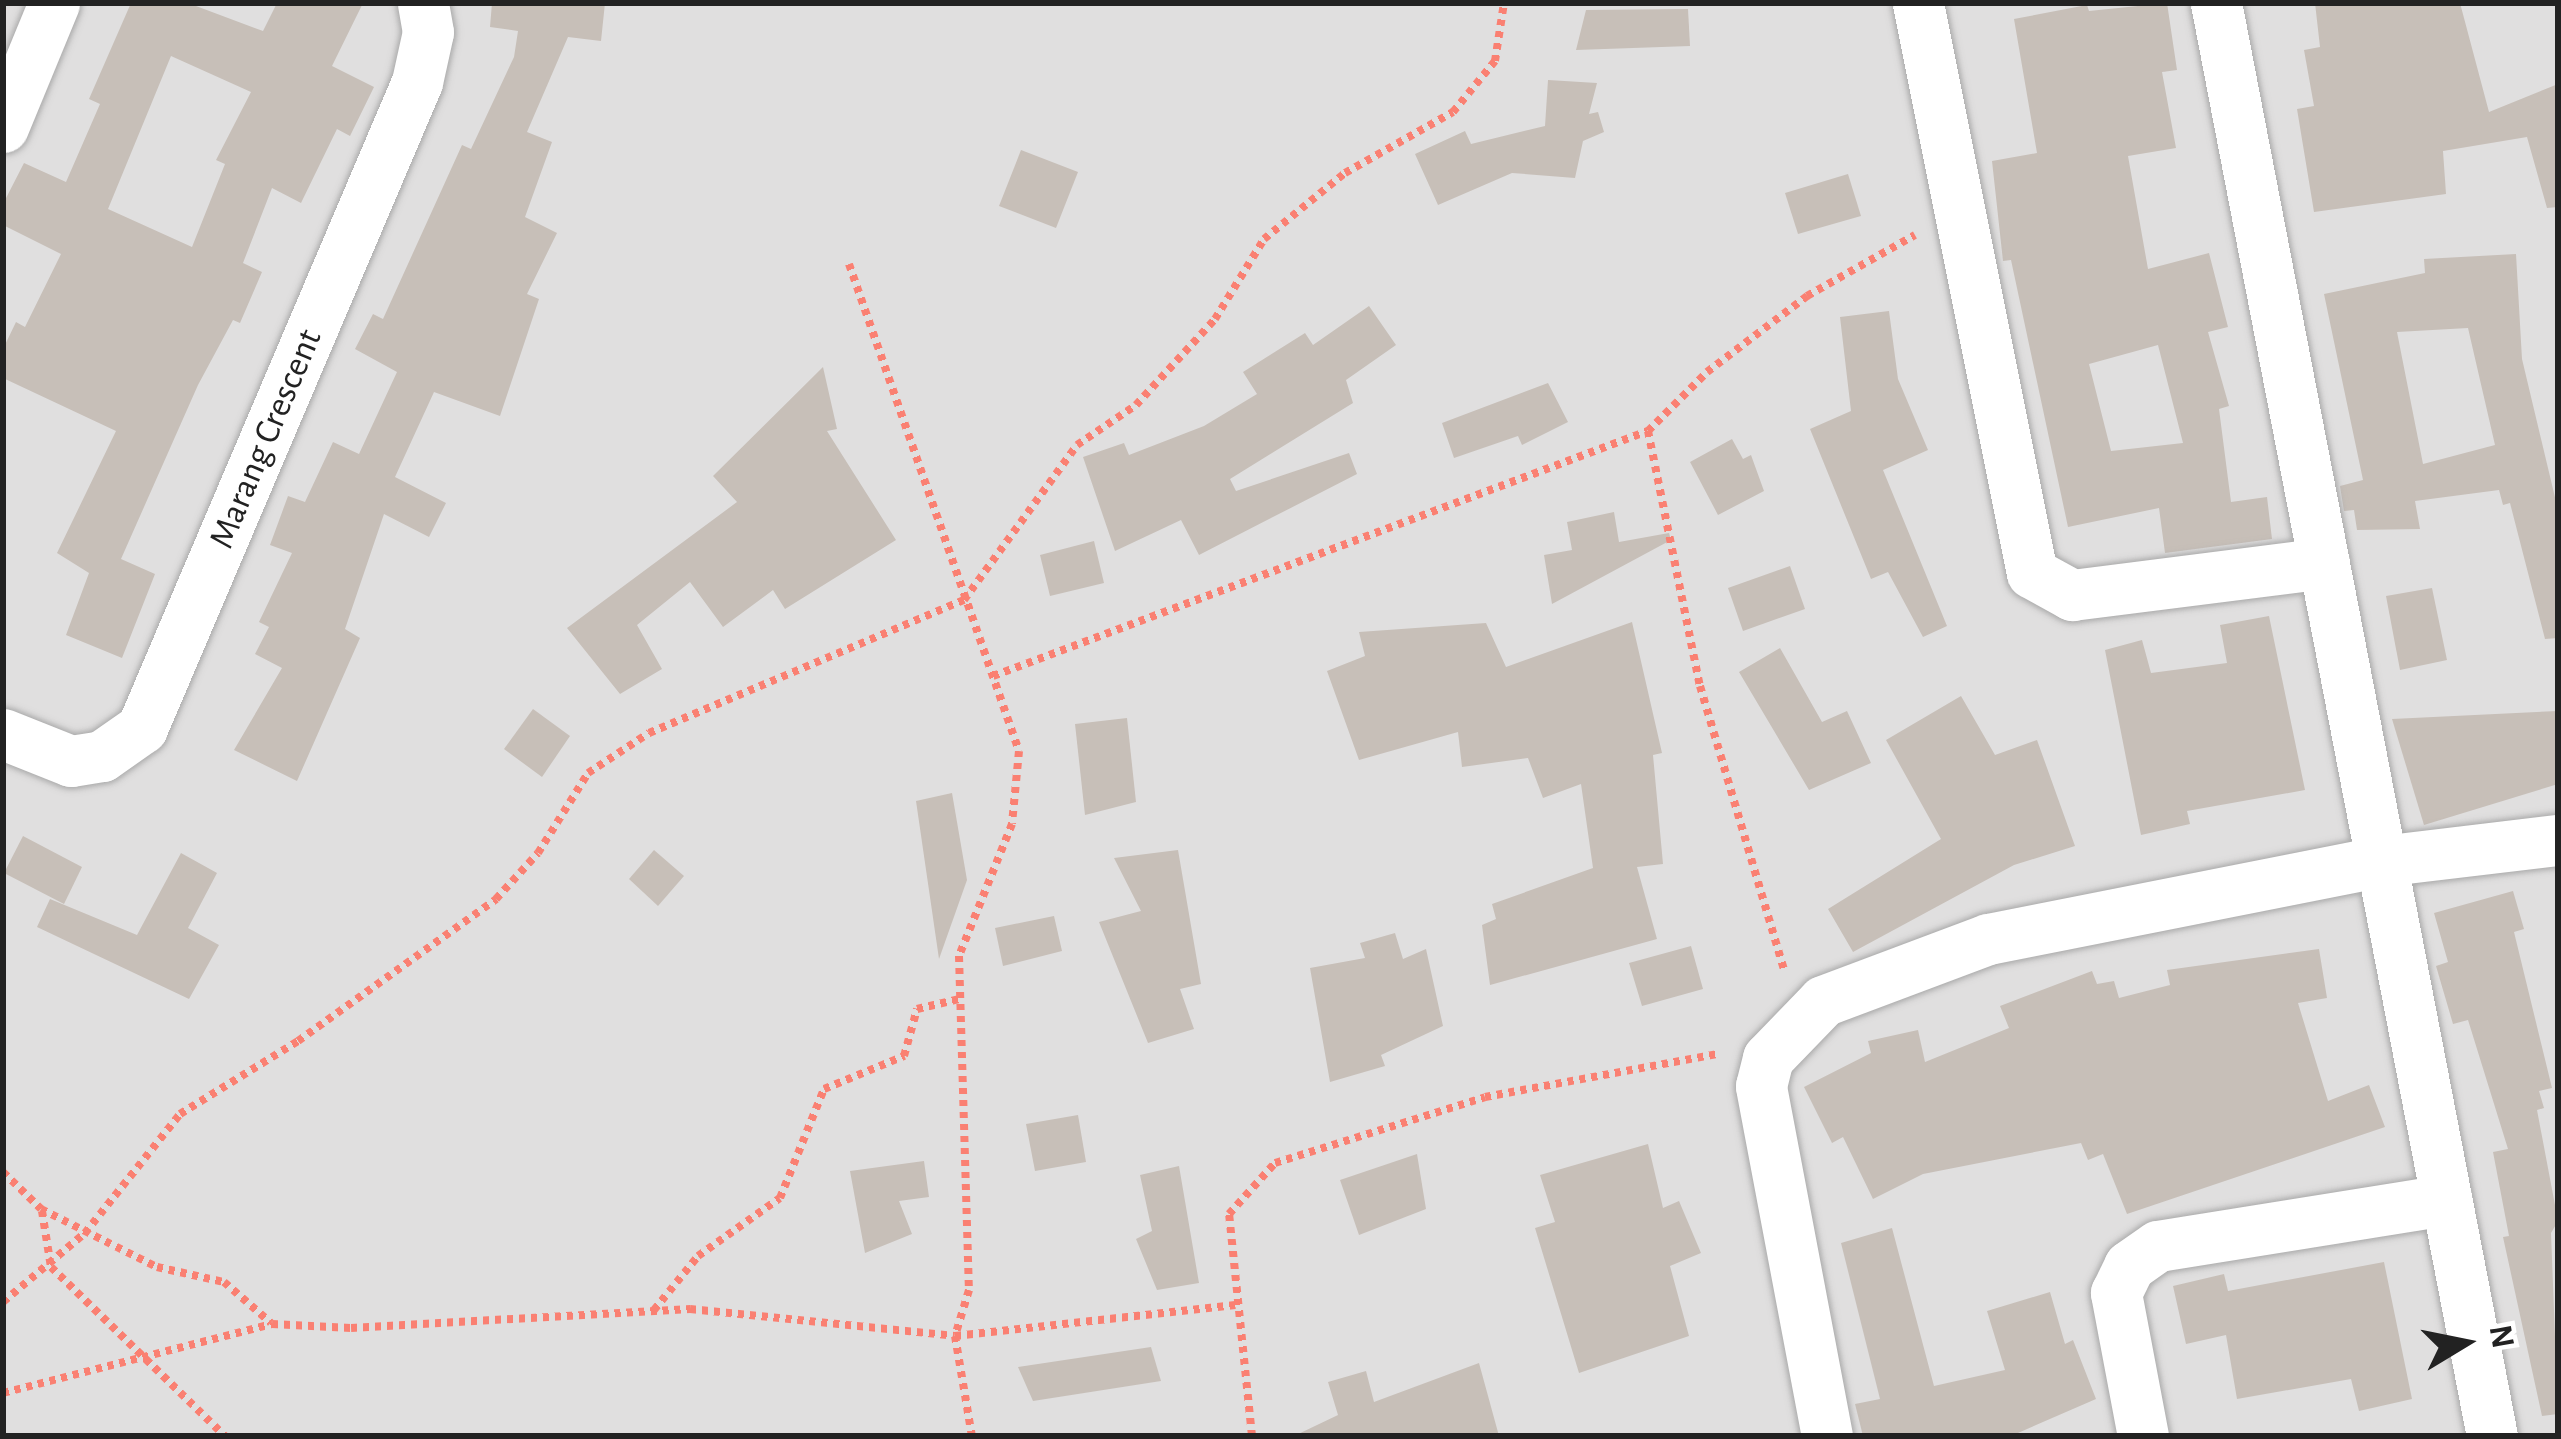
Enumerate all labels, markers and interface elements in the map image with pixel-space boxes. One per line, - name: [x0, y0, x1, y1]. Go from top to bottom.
- street label: Marang Crescent: [200, 323, 332, 555]
- north arrow: [2405, 1283, 2525, 1403]
- text: N: [2483, 1323, 2519, 1351]

